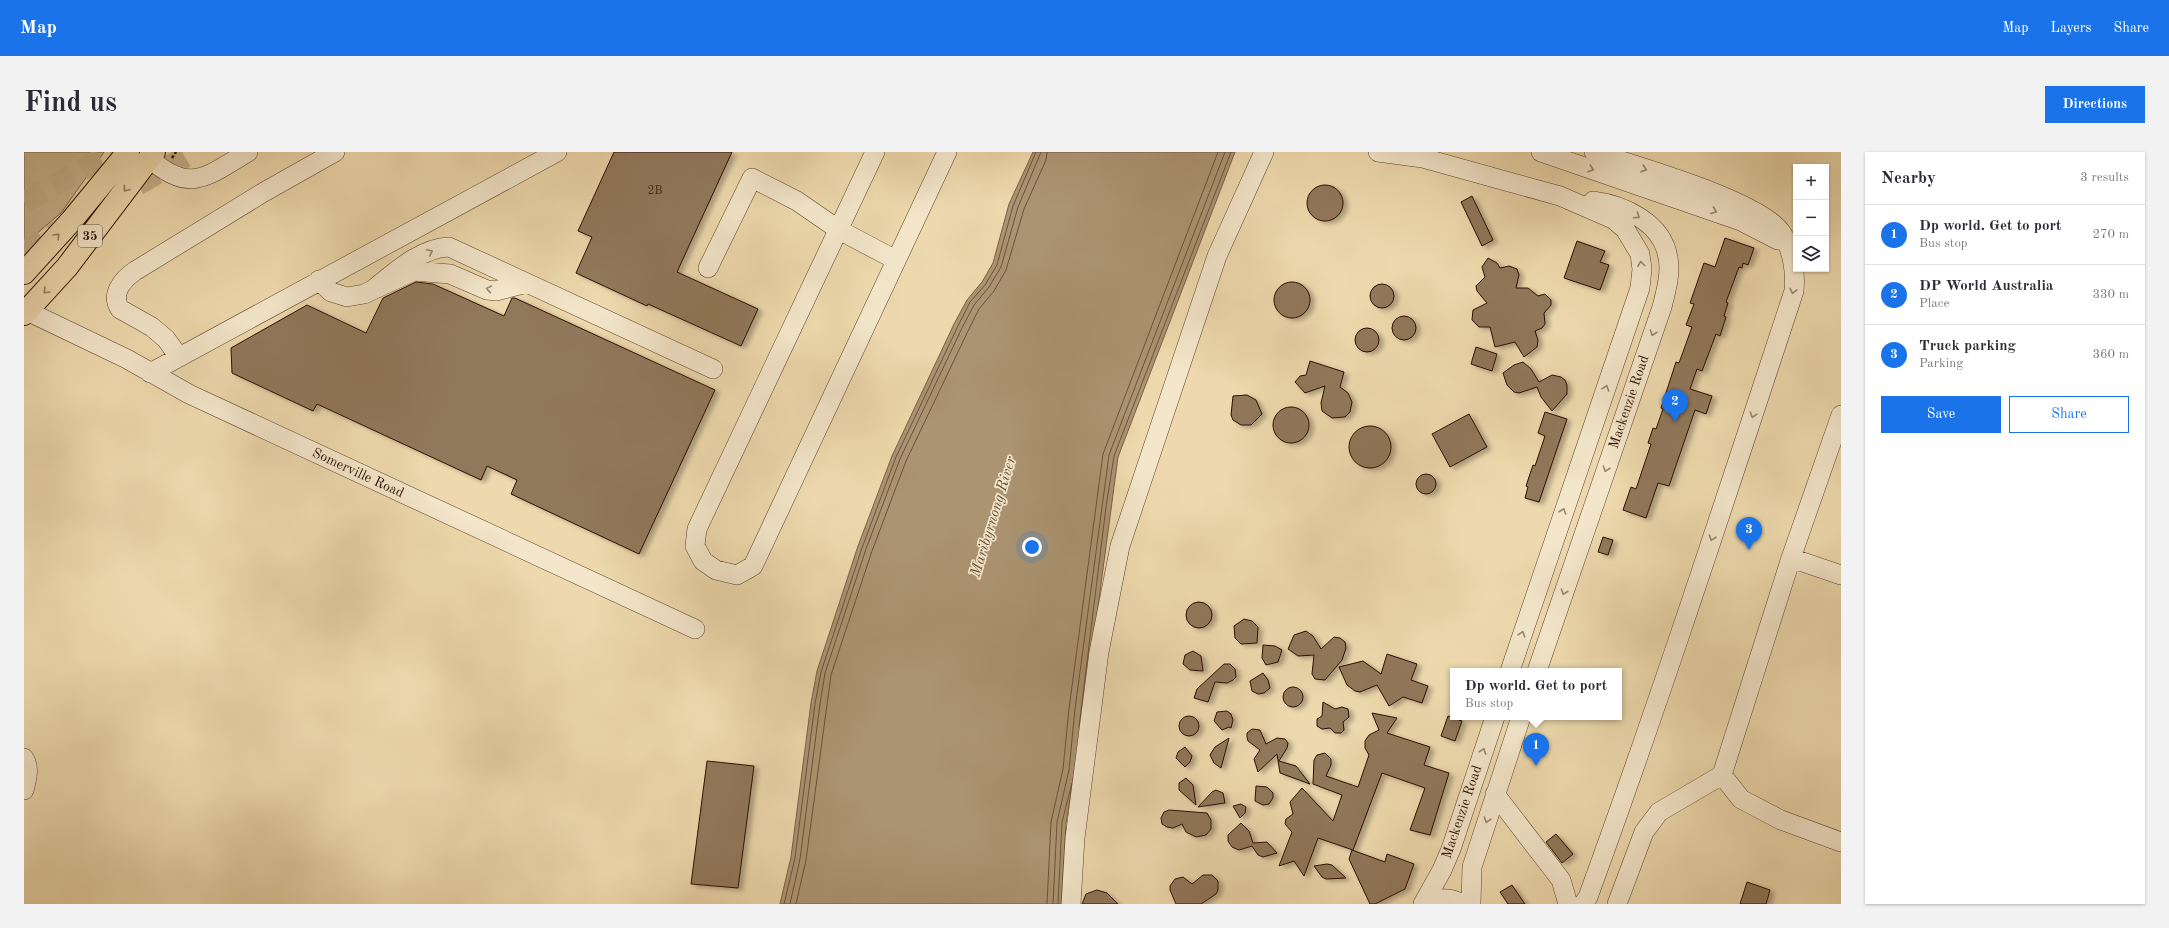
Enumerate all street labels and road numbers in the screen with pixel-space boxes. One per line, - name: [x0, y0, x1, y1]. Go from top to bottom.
- road number: 35: [78, 225, 102, 247]
- street label: Mackenzie Road: [1607, 354, 1651, 450]
- street label: Somerville Road: [310, 446, 406, 500]
- street label: Mackenzie Road: [1440, 764, 1484, 860]

